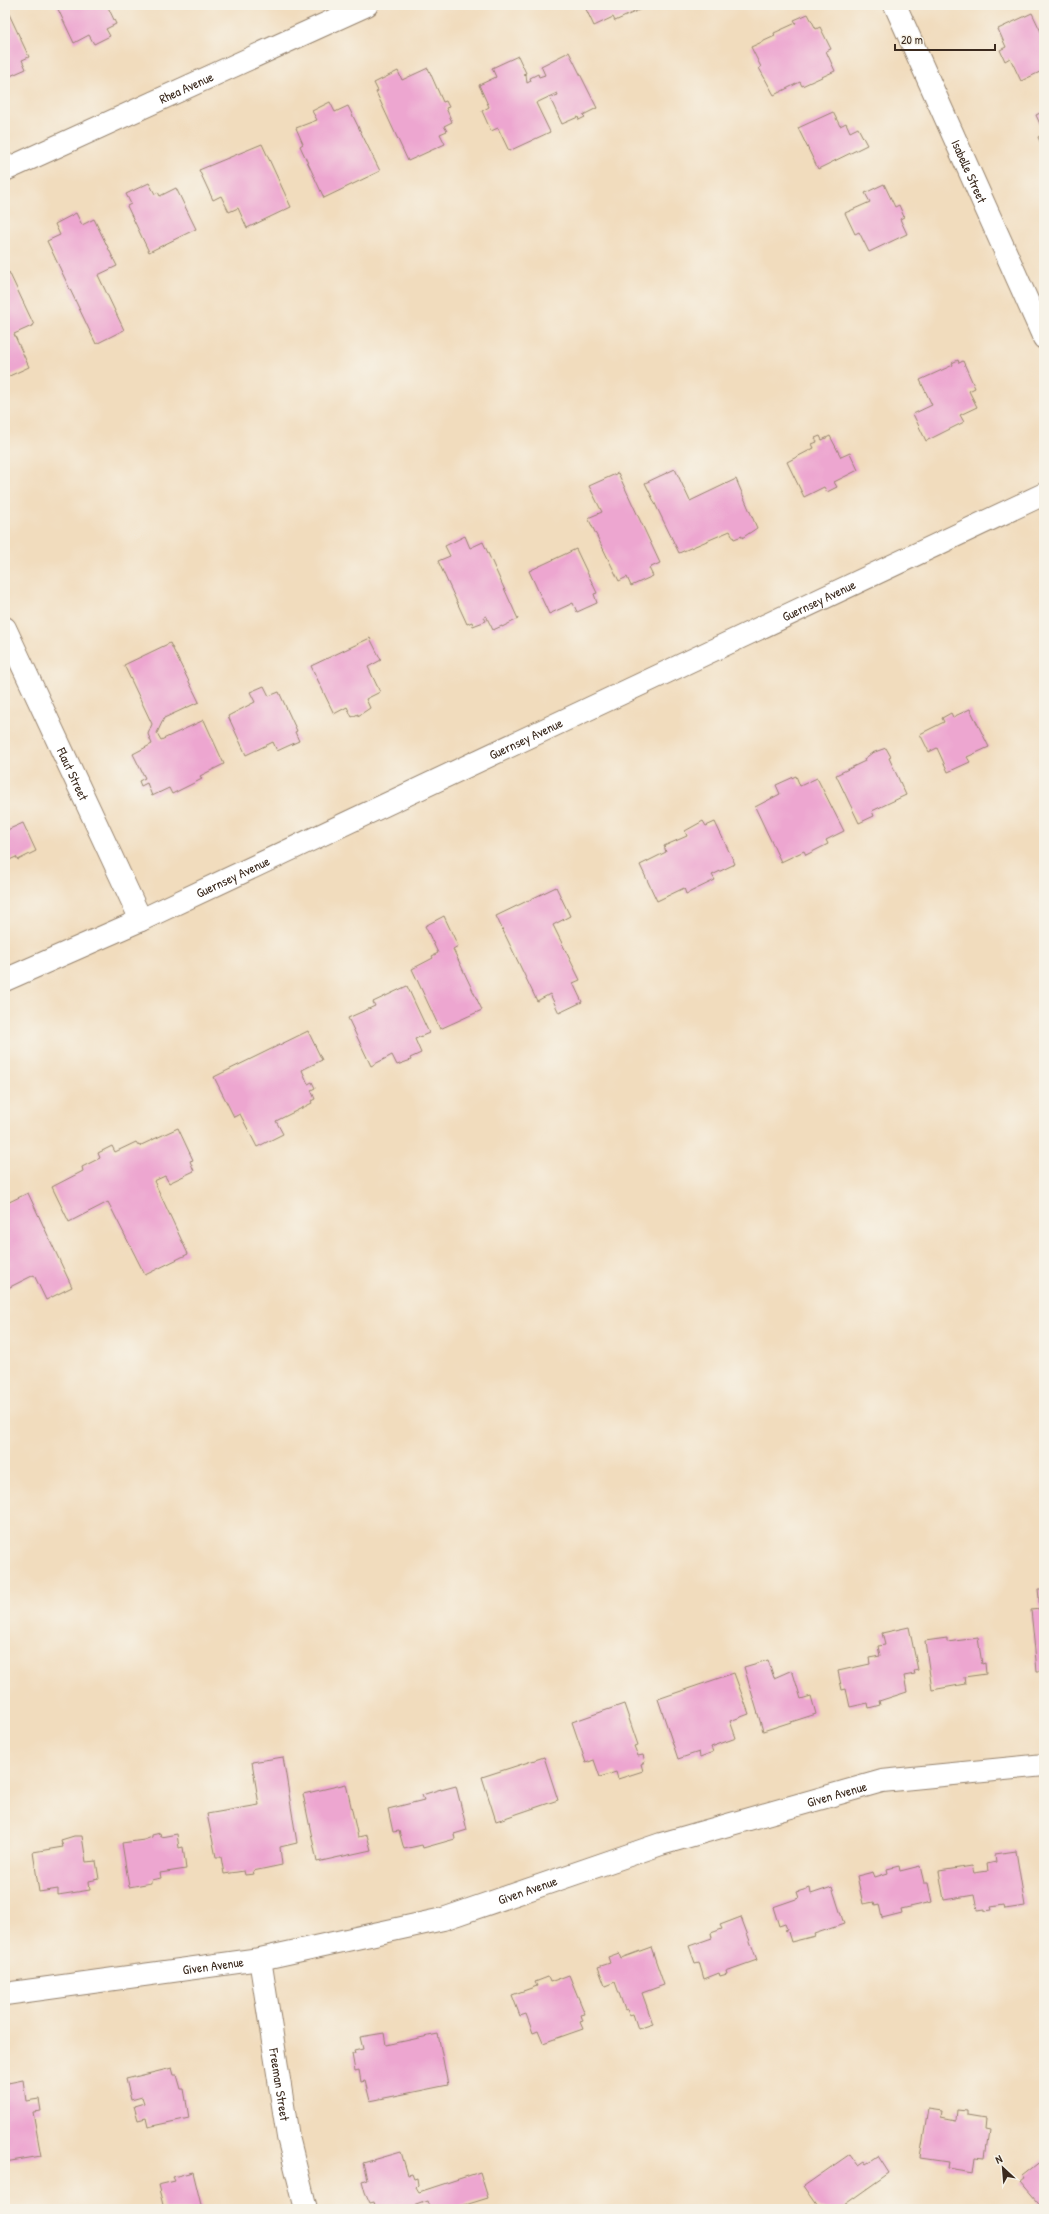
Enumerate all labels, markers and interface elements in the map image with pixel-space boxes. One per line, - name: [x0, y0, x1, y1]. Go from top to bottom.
- scale bar: [895, 26, 995, 52]
- text: 20 m: [901, 31, 923, 48]
- street label: Rhea Avenue: [156, 67, 216, 108]
- street label: Isabelle Street: [947, 136, 992, 206]
- street label: Guernsey Avenue: [779, 575, 858, 625]
- street label: Guernsey Avenue: [486, 713, 565, 764]
- street label: Flaut Street: [52, 744, 93, 804]
- street label: Guernsey Avenue: [193, 852, 272, 902]
- street label: Given Avenue: [805, 1777, 869, 1811]
- street label: Given Avenue: [495, 1871, 559, 1908]
- street label: Given Avenue: [181, 1952, 245, 1979]
- street label: Freeman Street: [265, 2046, 294, 2123]
- north arrow: [983, 2148, 1023, 2188]
- text: N: [993, 2151, 1004, 2167]

